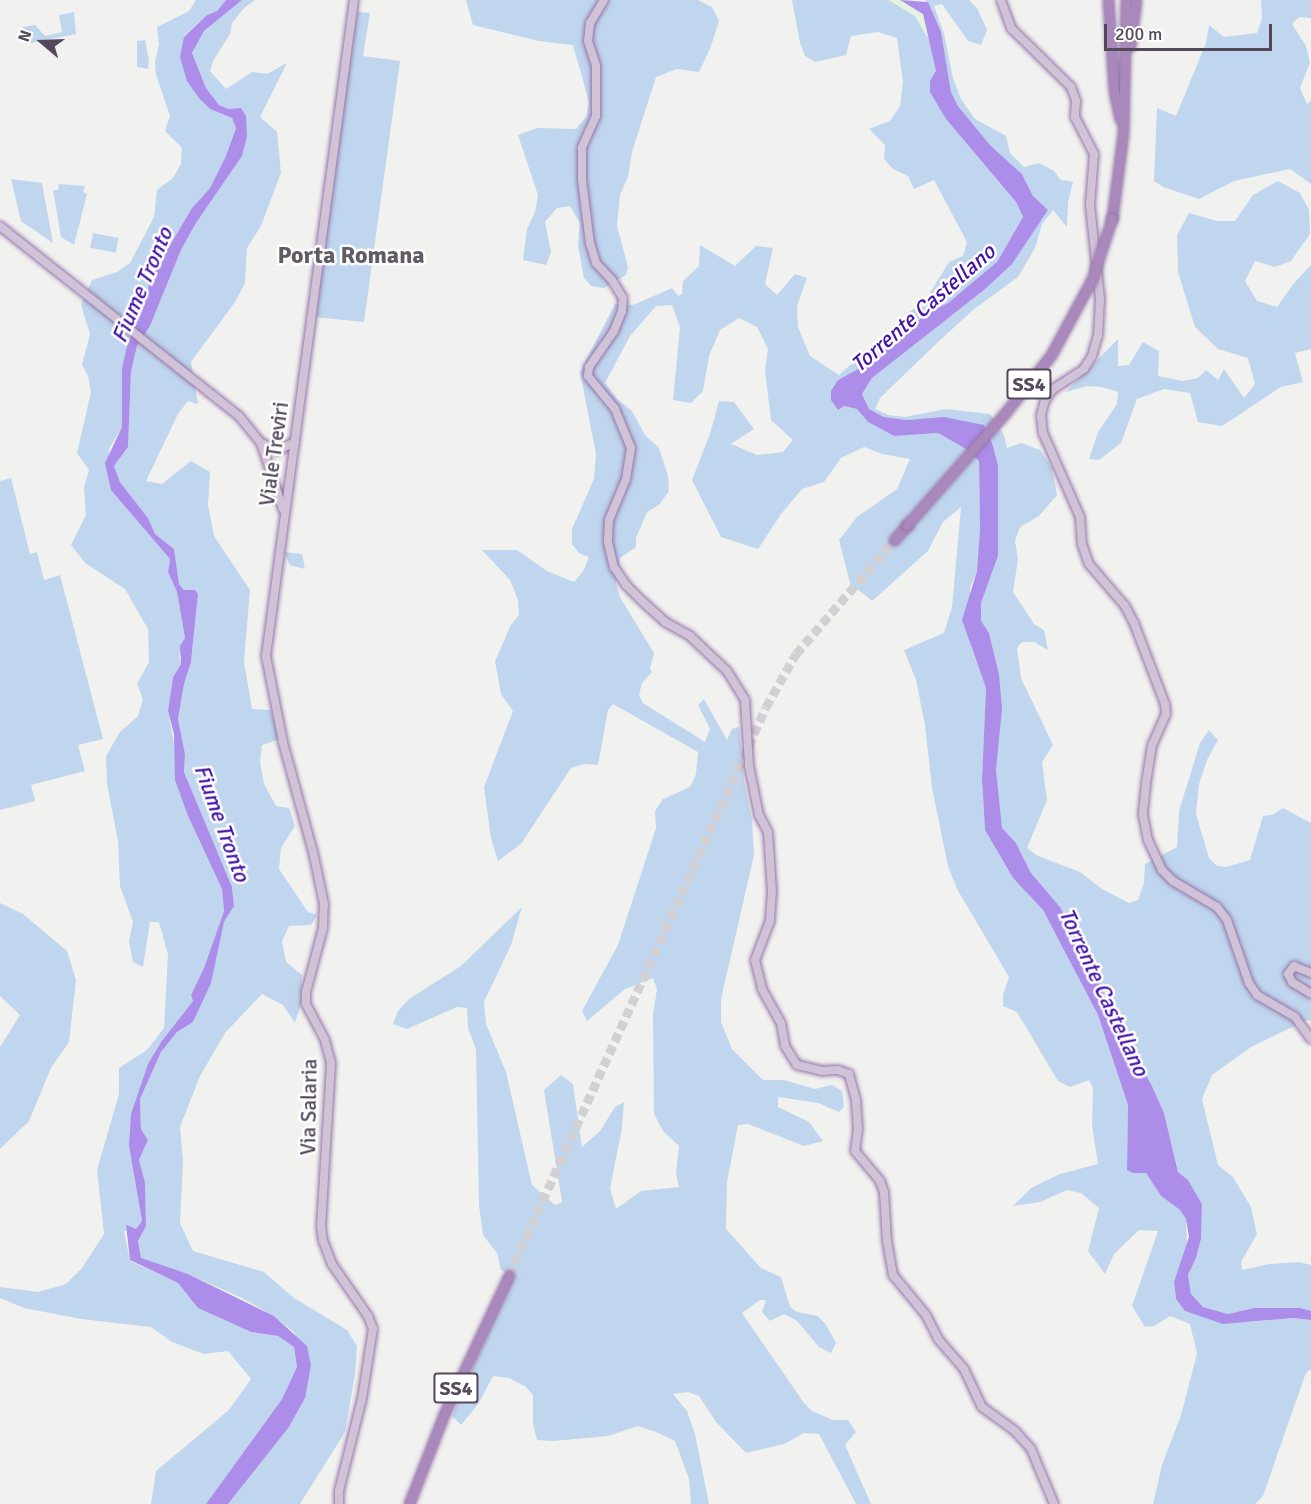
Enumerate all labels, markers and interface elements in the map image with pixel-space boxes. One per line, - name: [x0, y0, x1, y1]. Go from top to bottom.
- north arrow: [12, 12, 72, 72]
- scale bar: [1107, 12, 1275, 50]
- text: 200 m: [1115, 23, 1162, 45]
- text: N: [14, 28, 36, 45]
- water label: Fiume Tronto: [106, 223, 178, 347]
- water label: Torrente Castellano: [846, 238, 1000, 378]
- district label: Porta Romana: [277, 242, 425, 270]
- road number: SS4: [1005, 367, 1053, 401]
- street label: Viale Treviri: [254, 400, 294, 508]
- water label: Fiume Tronto: [189, 761, 255, 885]
- water label: Torrente Castellano: [1054, 904, 1154, 1080]
- street label: Via Salaria: [296, 1058, 322, 1156]
- road number: SS4: [432, 1371, 480, 1405]

